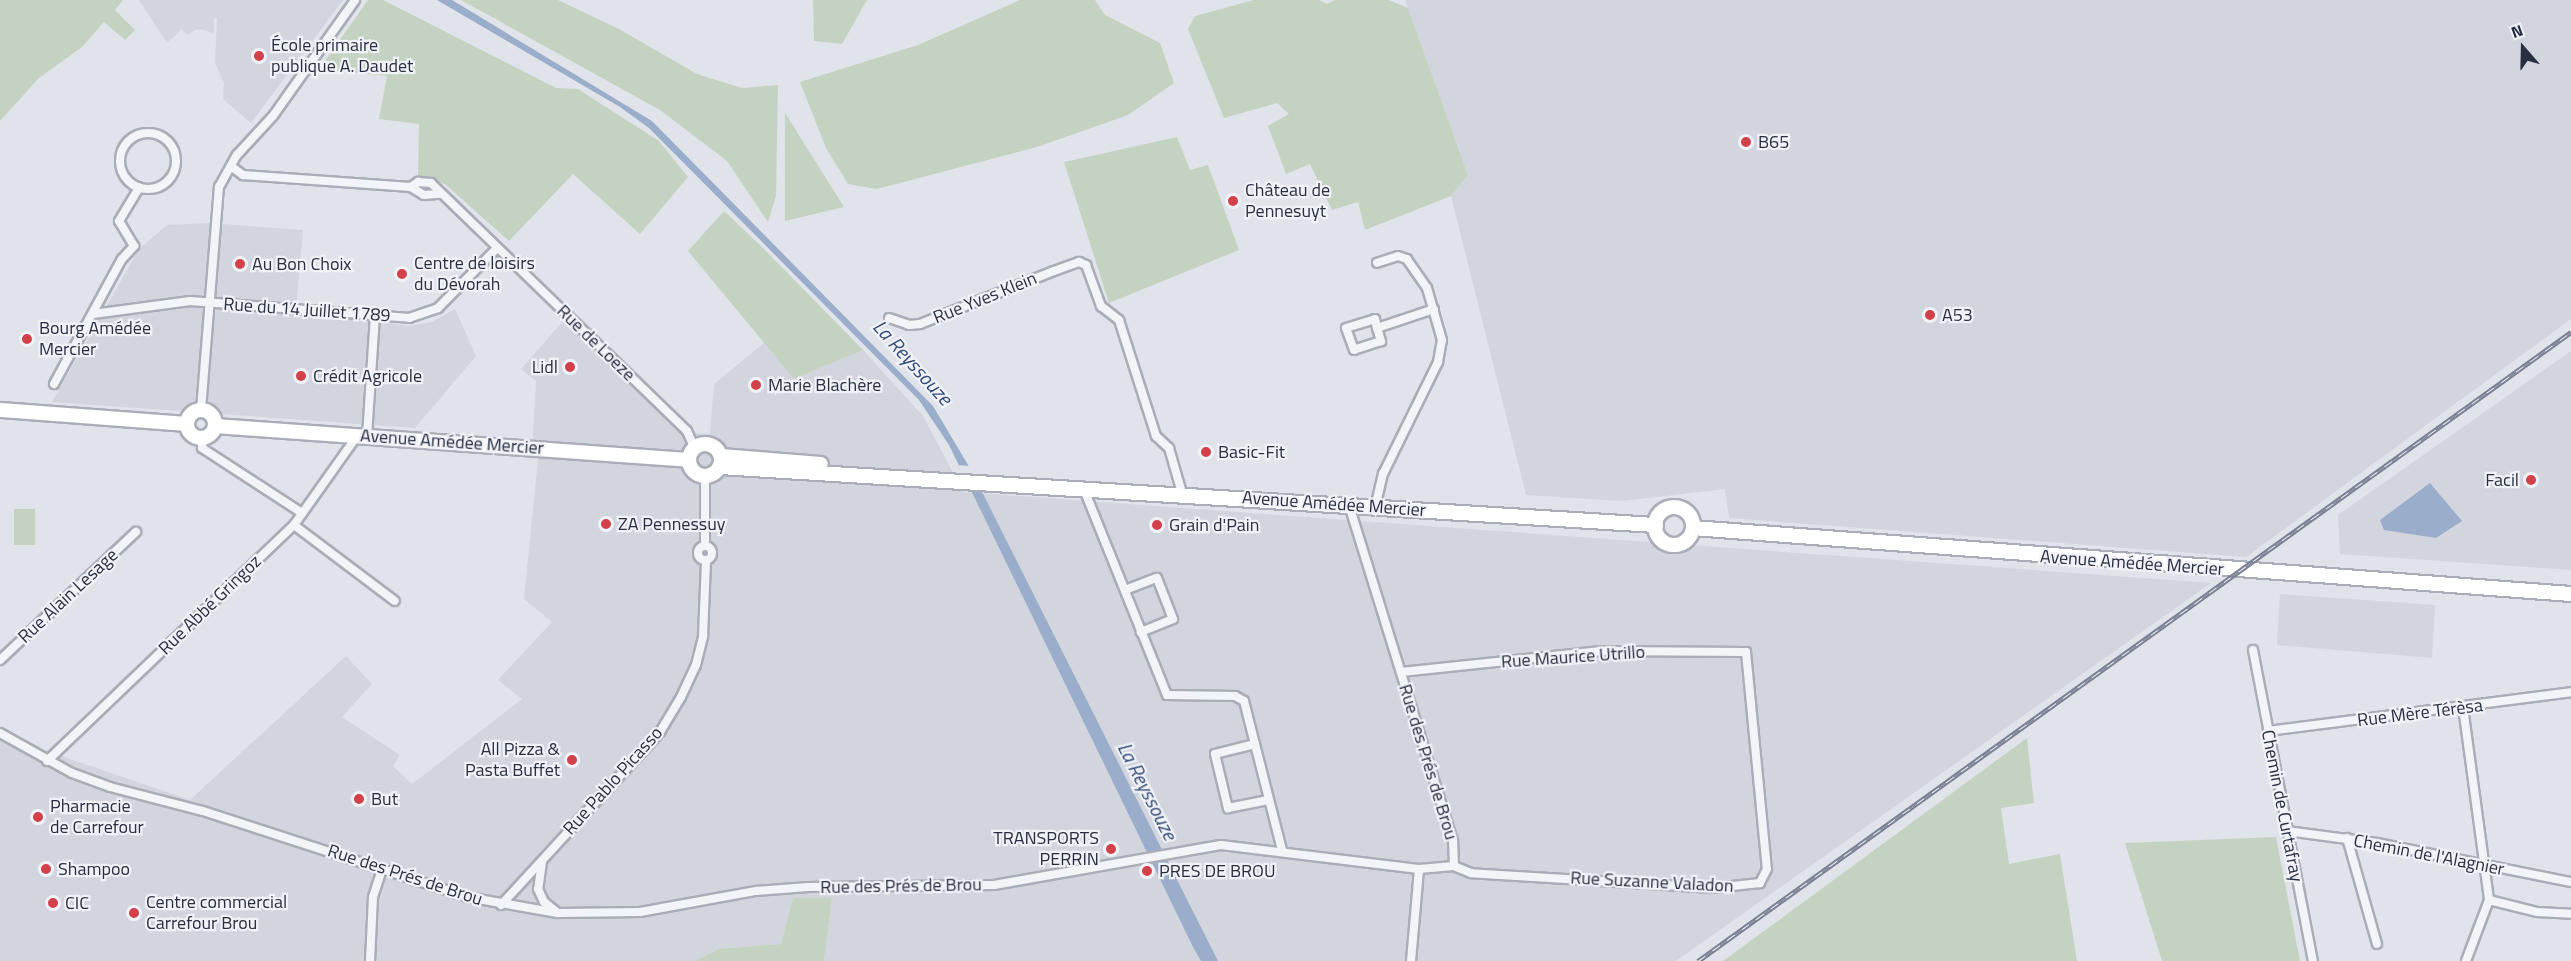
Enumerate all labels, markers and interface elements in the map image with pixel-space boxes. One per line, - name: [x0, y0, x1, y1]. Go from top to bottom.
- north arrow: [2493, 18, 2553, 78]
- text: N: [2508, 18, 2526, 44]
- place label: École primaire publique A. Daudet: [271, 35, 413, 78]
- marker: École primaire publique A. Daudet: [252, 49, 266, 63]
- place label: B65: [1758, 131, 1789, 153]
- marker: B65: [1739, 135, 1753, 149]
- place label: Château de Pennesuyt: [1245, 180, 1330, 222]
- marker: Château de Pennesuyt: [1226, 194, 1240, 208]
- place label: Au Bon Choix: [252, 253, 352, 275]
- place label: Centre de loisirs du Dévorah: [414, 253, 535, 296]
- marker: Au Bon Choix: [233, 257, 247, 271]
- marker: Centre de loisirs du Dévorah: [395, 267, 409, 281]
- street label: Rue Yves Klein: [930, 267, 1040, 329]
- street label: Rue du 14 Juillet 1789: [223, 293, 391, 327]
- street label: Rue de Loeze: [552, 300, 640, 386]
- place label: A53: [1942, 304, 1973, 326]
- marker: A53: [1923, 308, 1937, 322]
- water label: La Reyssouze: [868, 314, 958, 410]
- place label: Bourg Amédée Mercier: [39, 318, 151, 360]
- marker: Bourg Amédée Mercier: [20, 332, 34, 346]
- place label: Lidl: [532, 356, 558, 378]
- marker: Lidl: [563, 360, 577, 374]
- place label: Crédit Agricole: [313, 365, 422, 387]
- marker: Crédit Agricole: [294, 369, 308, 383]
- place label: Marie Blachère: [768, 374, 881, 396]
- marker: Marie Blachère: [749, 378, 763, 392]
- street label: Avenue Amédée Mercier: [359, 425, 545, 459]
- place label: Basic-Fit: [1218, 441, 1285, 463]
- marker: Basic-Fit: [1199, 445, 1213, 459]
- place label: Facil: [2485, 469, 2519, 491]
- marker: Facil: [2524, 473, 2538, 487]
- street label: Avenue Amédée Mercier: [1241, 487, 1427, 521]
- place label: ZA Pennessuy: [618, 513, 725, 535]
- place label: Grain d'Pain: [1169, 514, 1259, 536]
- marker: ZA Pennessuy: [599, 517, 613, 531]
- marker: Grain d'Pain: [1150, 518, 1164, 532]
- street label: Rue Alain Lesage: [14, 544, 122, 648]
- street label: Avenue Amédée Mercier: [2039, 546, 2225, 580]
- street label: Rue Abbé Gringoz: [154, 551, 266, 659]
- street label: Rue Maurice Utrillo: [1500, 641, 1646, 673]
- street label: Rue des Prés de Brou: [1394, 682, 1462, 842]
- street label: Rue Mère Térèsa: [2356, 695, 2484, 731]
- street label: Rue Pablo Picasso: [559, 722, 667, 840]
- street label: Chemin de Curtafray: [2257, 728, 2307, 884]
- water label: La Reyssouze: [1113, 738, 1183, 844]
- place label: All Pizza & Pasta Buffet: [465, 739, 560, 782]
- marker: All Pizza & Pasta Buffet: [565, 753, 579, 767]
- place label: But: [371, 788, 398, 810]
- marker: But: [352, 792, 366, 806]
- place label: Pharmacie de Carrefour: [50, 796, 144, 838]
- marker: Pharmacie de Carrefour: [31, 810, 45, 824]
- place label: TRANSPORTS PERRIN: [993, 828, 1099, 870]
- street label: Chemin de l'Alagnier: [2352, 830, 2506, 880]
- street label: Rue des Prés de Brou: [325, 840, 485, 910]
- marker: TRANSPORTS PERRIN: [1104, 842, 1118, 856]
- place label: Shampoo: [58, 858, 130, 880]
- place label: PRES DE BROU: [1159, 860, 1276, 882]
- marker: Shampoo: [39, 862, 53, 876]
- marker: PRES DE BROU: [1140, 864, 1154, 878]
- street label: Rue Suzanne Valadon: [1570, 867, 1734, 897]
- street label: Rue des Prés de Brou: [820, 874, 982, 898]
- place label: CIC: [65, 892, 89, 914]
- place label: Centre commercial Carrefour Brou: [146, 892, 287, 934]
- marker: CIC: [46, 896, 60, 910]
- marker: Centre commercial Carrefour Brou: [127, 906, 141, 920]

